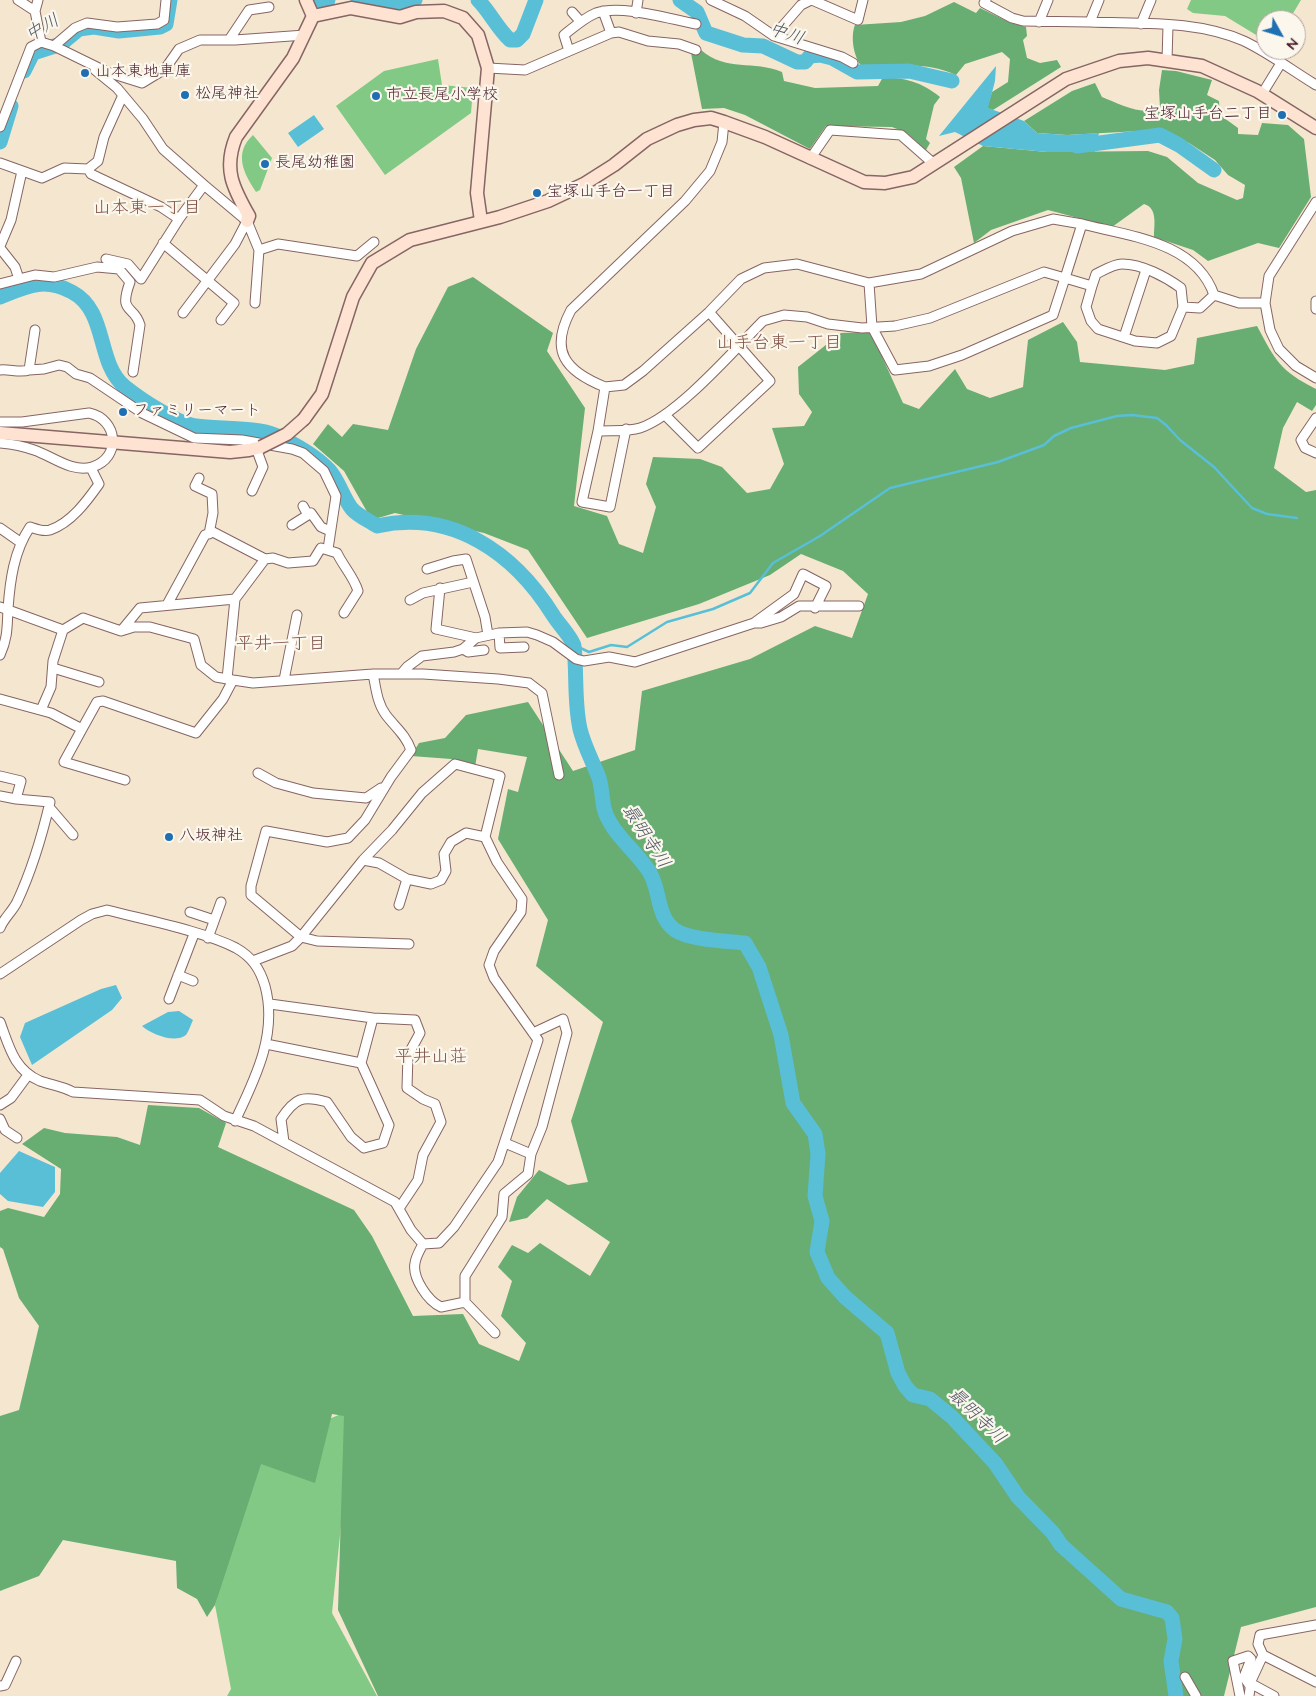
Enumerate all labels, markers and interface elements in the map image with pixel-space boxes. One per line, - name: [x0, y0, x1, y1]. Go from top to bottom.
- north arrow: [1256, 10, 1306, 60]
- water label: 中川: [22, 11, 64, 47]
- water label: 中川: [765, 19, 807, 51]
- text: N: [1281, 34, 1302, 54]
- place label: 山本東地車庫: [95, 63, 191, 83]
- marker: 山本東地車庫: [79, 67, 91, 79]
- place label: 松尾神社: [195, 85, 259, 105]
- place label: 市立長尾小学校: [386, 86, 498, 106]
- marker: 松尾神社: [179, 89, 191, 101]
- marker: 市立長尾小学校: [370, 90, 382, 102]
- place label: 宝塚山手台二丁目: [1144, 105, 1272, 125]
- marker: 宝塚山手台二丁目: [1276, 109, 1288, 121]
- place label: 長尾幼稚園: [275, 154, 355, 174]
- marker: 長尾幼稚園: [259, 158, 271, 170]
- place label: 宝塚山手台一丁目: [547, 183, 675, 203]
- marker: 宝塚山手台一丁目: [531, 187, 543, 199]
- district label: 山本東一丁目: [93, 198, 201, 220]
- district label: 山手台東一丁目: [716, 333, 842, 355]
- place label: ファミリーマート: [133, 402, 261, 422]
- marker: ファミリーマート: [117, 406, 129, 418]
- district label: 平井一丁目: [236, 634, 326, 656]
- water label: 最明寺川: [616, 801, 674, 873]
- place label: 八坂神社: [179, 827, 243, 847]
- marker: 八坂神社: [163, 831, 175, 843]
- district label: 平井山荘: [395, 1047, 467, 1069]
- water label: 最明寺川: [943, 1384, 1009, 1450]

